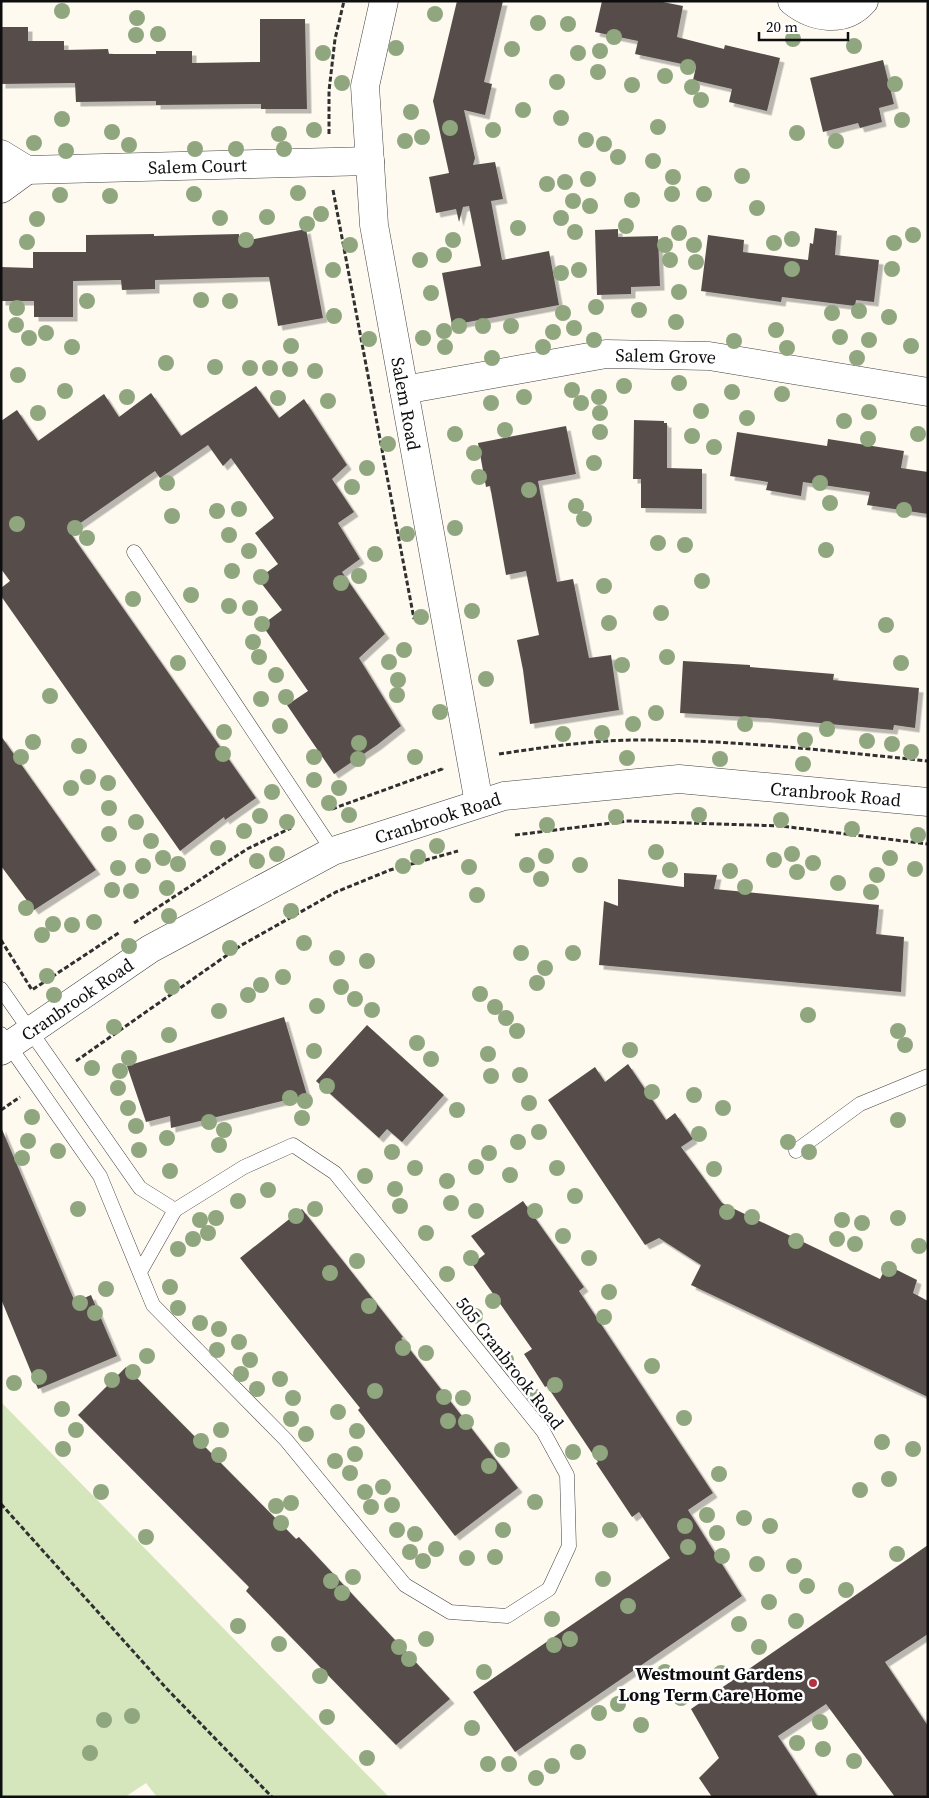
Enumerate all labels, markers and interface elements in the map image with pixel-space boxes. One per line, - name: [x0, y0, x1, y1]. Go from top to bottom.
- scale bar: [759, 10, 848, 42]
- text: 20 m: [766, 16, 798, 37]
- street label: Salem Court: [148, 152, 247, 179]
- street label: Salem Grove: [615, 342, 718, 370]
- street label: Salem Road: [386, 355, 427, 452]
- street label: Cranbrook Road: [769, 775, 902, 812]
- street label: Cranbrook Road: [371, 785, 504, 849]
- street label: Cranbrook Road: [16, 952, 138, 1046]
- street label: 505 Cranbrook Road: [450, 1291, 570, 1435]
- place label: Westmount Gardens Long Term Care Home: [619, 1661, 803, 1707]
- marker: Westmount Gardens Long Term Care Home: [807, 1677, 819, 1689]

